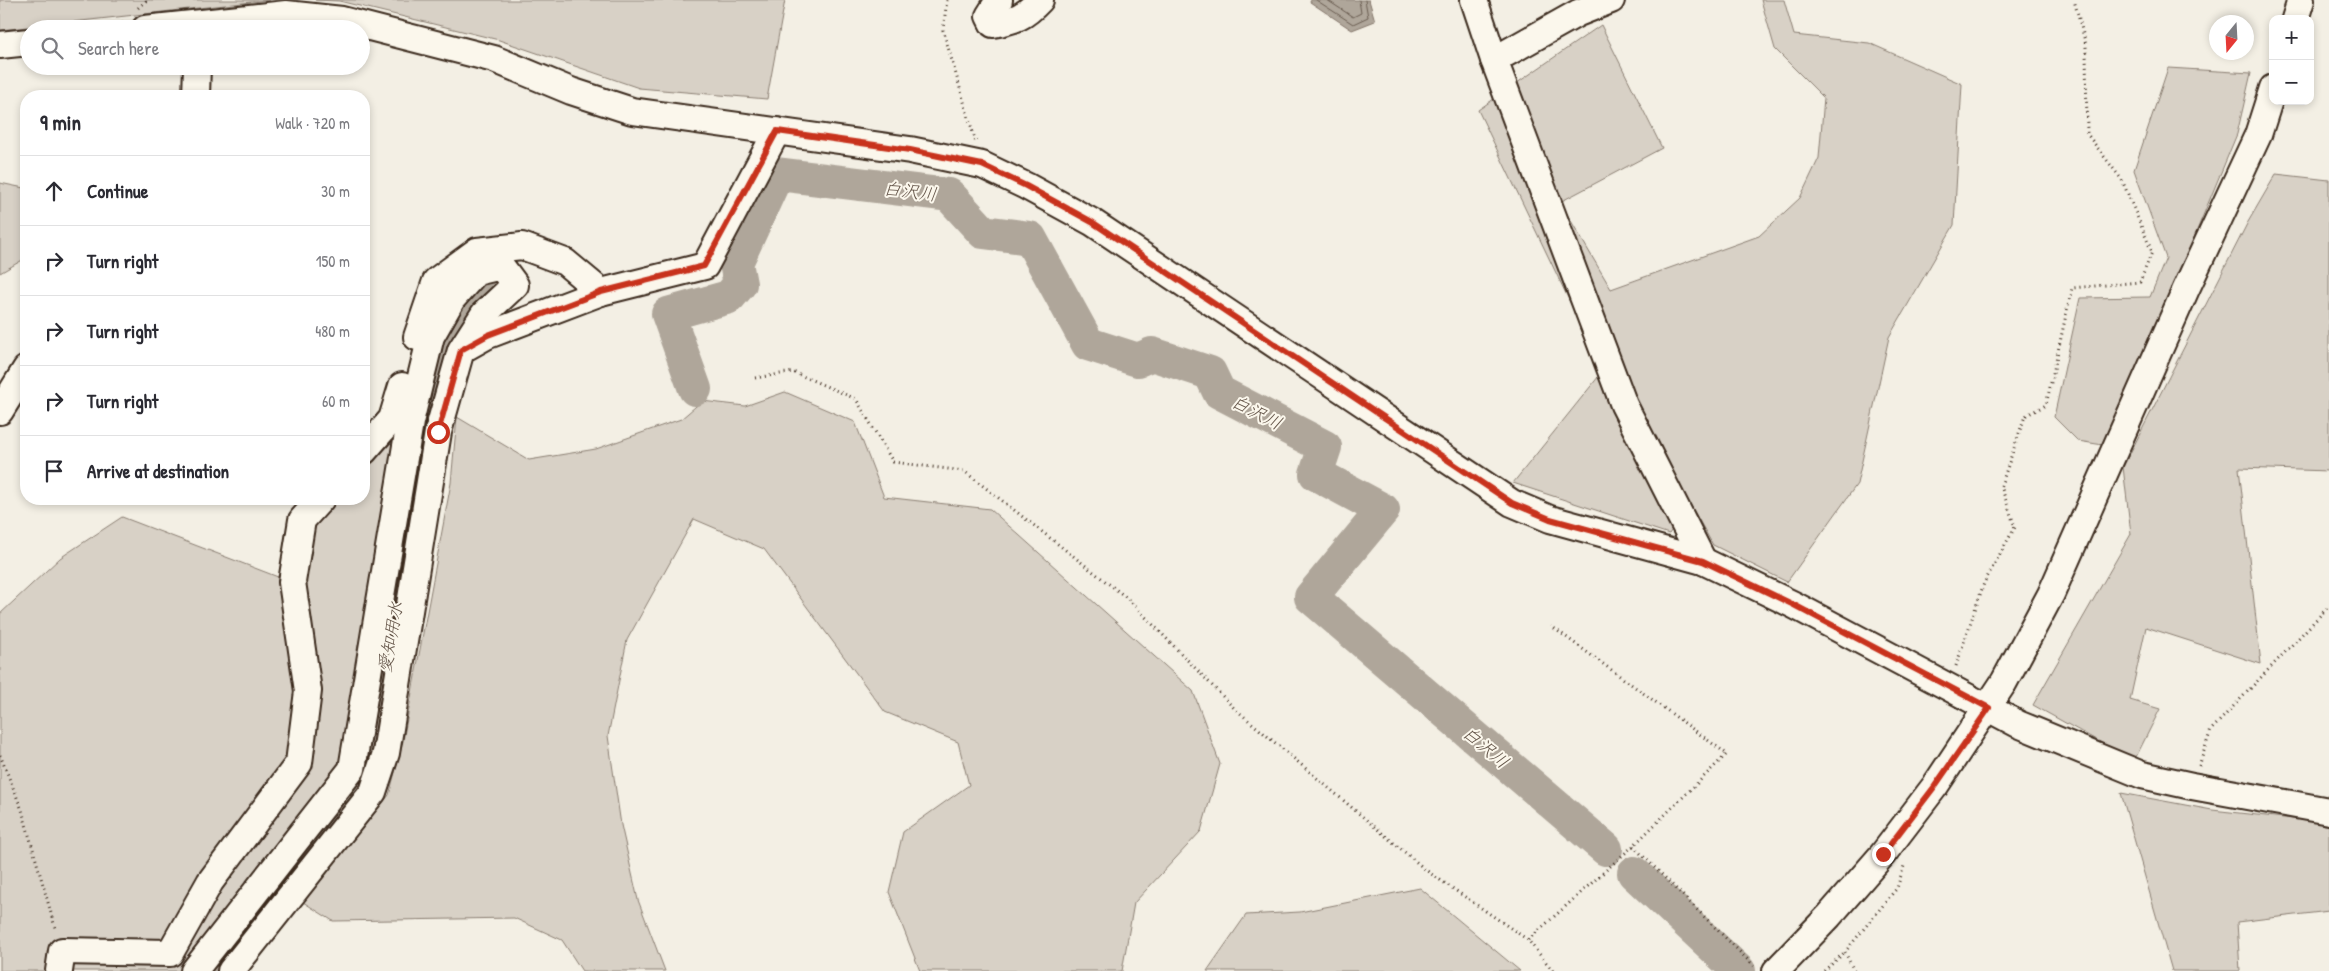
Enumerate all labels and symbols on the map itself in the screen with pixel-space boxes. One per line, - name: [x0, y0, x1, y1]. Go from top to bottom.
- north arrow: [2209, 15, 2254, 60]
- water label: 白沢川: [882, 175, 938, 207]
- water label: 白沢川: [1227, 389, 1287, 435]
- route start: [427, 421, 450, 444]
- water label: 愛知用水: [371, 599, 409, 675]
- water label: 白沢川: [1457, 720, 1515, 774]
- route end: [1872, 843, 1895, 866]

